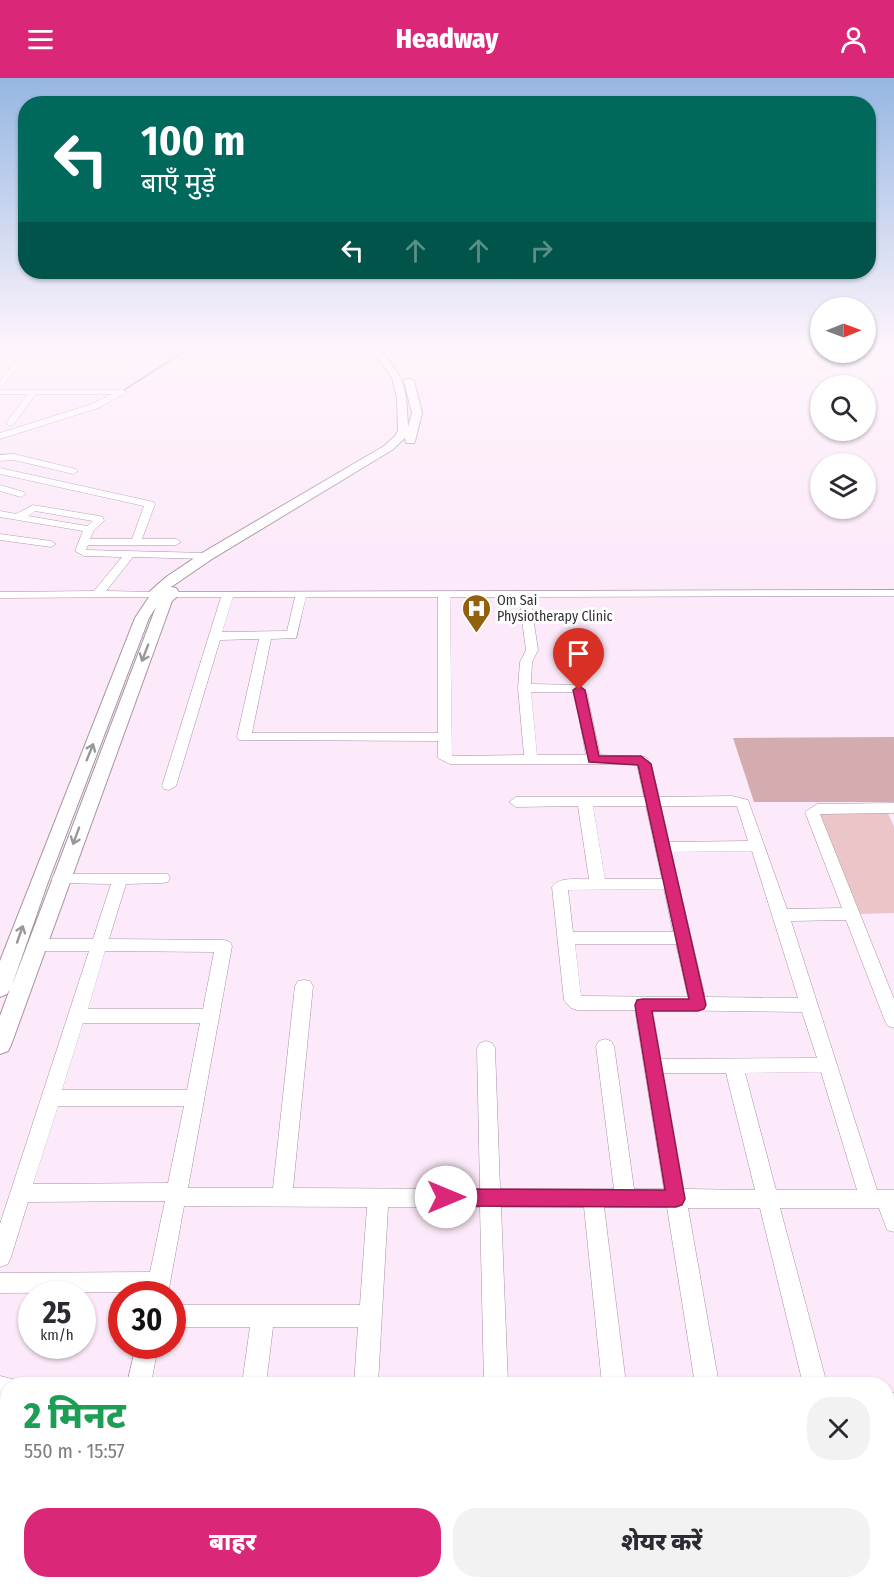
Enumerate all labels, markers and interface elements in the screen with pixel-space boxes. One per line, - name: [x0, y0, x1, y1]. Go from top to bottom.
- icon: menu: [24, 23, 57, 56]
- text: Headway: [396, 23, 498, 55]
- icon: person: [837, 23, 870, 56]
- text: 100 m: [141, 116, 245, 166]
- icon: left: [42, 120, 120, 198]
- text: बाएँ मुड़ें: [141, 167, 215, 199]
- icon: left: [336, 234, 369, 267]
- icon: ahead: [399, 234, 432, 267]
- icon: ahead: [462, 234, 495, 267]
- icon: right: [525, 234, 558, 267]
- north arrow: [810, 297, 876, 363]
- map controls: [810, 297, 876, 519]
- button: search: [810, 375, 876, 441]
- button: layers: [810, 453, 876, 519]
- hospital icon: Om Sai Physiotherapy Clinic: [460, 592, 492, 634]
- place label: Om Sai Physiotherapy Clinic: [497, 592, 613, 625]
- pin: [553, 628, 604, 690]
- icon: arrive: [562, 637, 595, 670]
- one-way arrow: [138, 644, 149, 662]
- one-way arrow: [85, 743, 96, 761]
- one-way arrow: [70, 826, 81, 845]
- one-way arrow: [16, 925, 27, 944]
- position arrow: [414, 1165, 478, 1229]
- speed limit sign: 30: [108, 1281, 186, 1359]
- text: 25: [43, 1295, 71, 1331]
- text: km/h: [40, 1326, 74, 1344]
- text: 2 मिनट: [24, 1394, 126, 1438]
- button: close: [807, 1397, 870, 1460]
- text: 550 m · 15:57: [24, 1439, 125, 1463]
- button: बाहर: [24, 1508, 441, 1577]
- button: शेयर करें: [453, 1508, 870, 1577]

